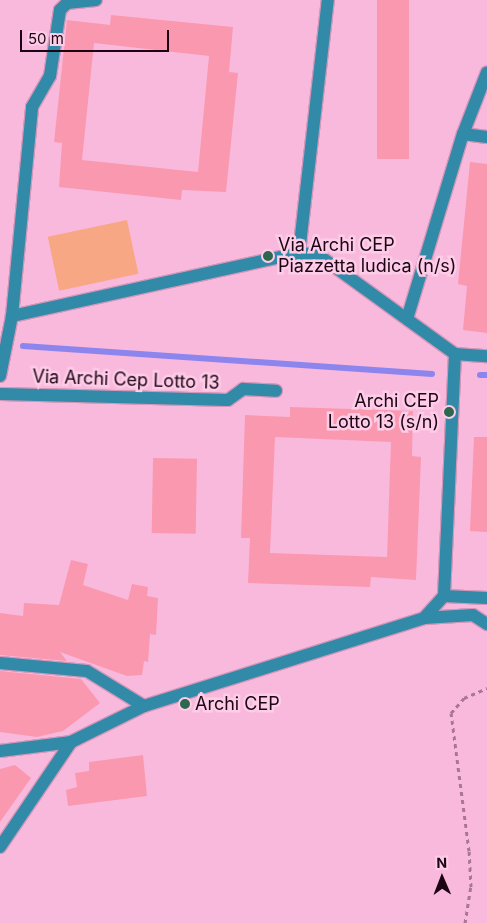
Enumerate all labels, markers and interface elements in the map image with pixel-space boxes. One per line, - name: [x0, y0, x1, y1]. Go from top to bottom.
- scale bar: [22, 20, 171, 52]
- text: 50 m: [28, 29, 64, 48]
- place label: Via Archi CEP Piazzetta ludica (n/s): [278, 235, 456, 278]
- marker: Via Archi CEP Piazzetta ludica (n/s): [262, 250, 274, 262]
- street label: Via Archi Cep Lotto 13: [32, 366, 220, 394]
- place label: Archi CEP Lotto 13 (s/n): [328, 391, 439, 434]
- marker: Archi CEP Lotto 13 (s/n): [443, 406, 455, 418]
- place label: Archi CEP: [195, 693, 280, 715]
- marker: Archi CEP: [179, 698, 191, 710]
- north arrow: [417, 853, 467, 903]
- text: N: [436, 854, 447, 871]

